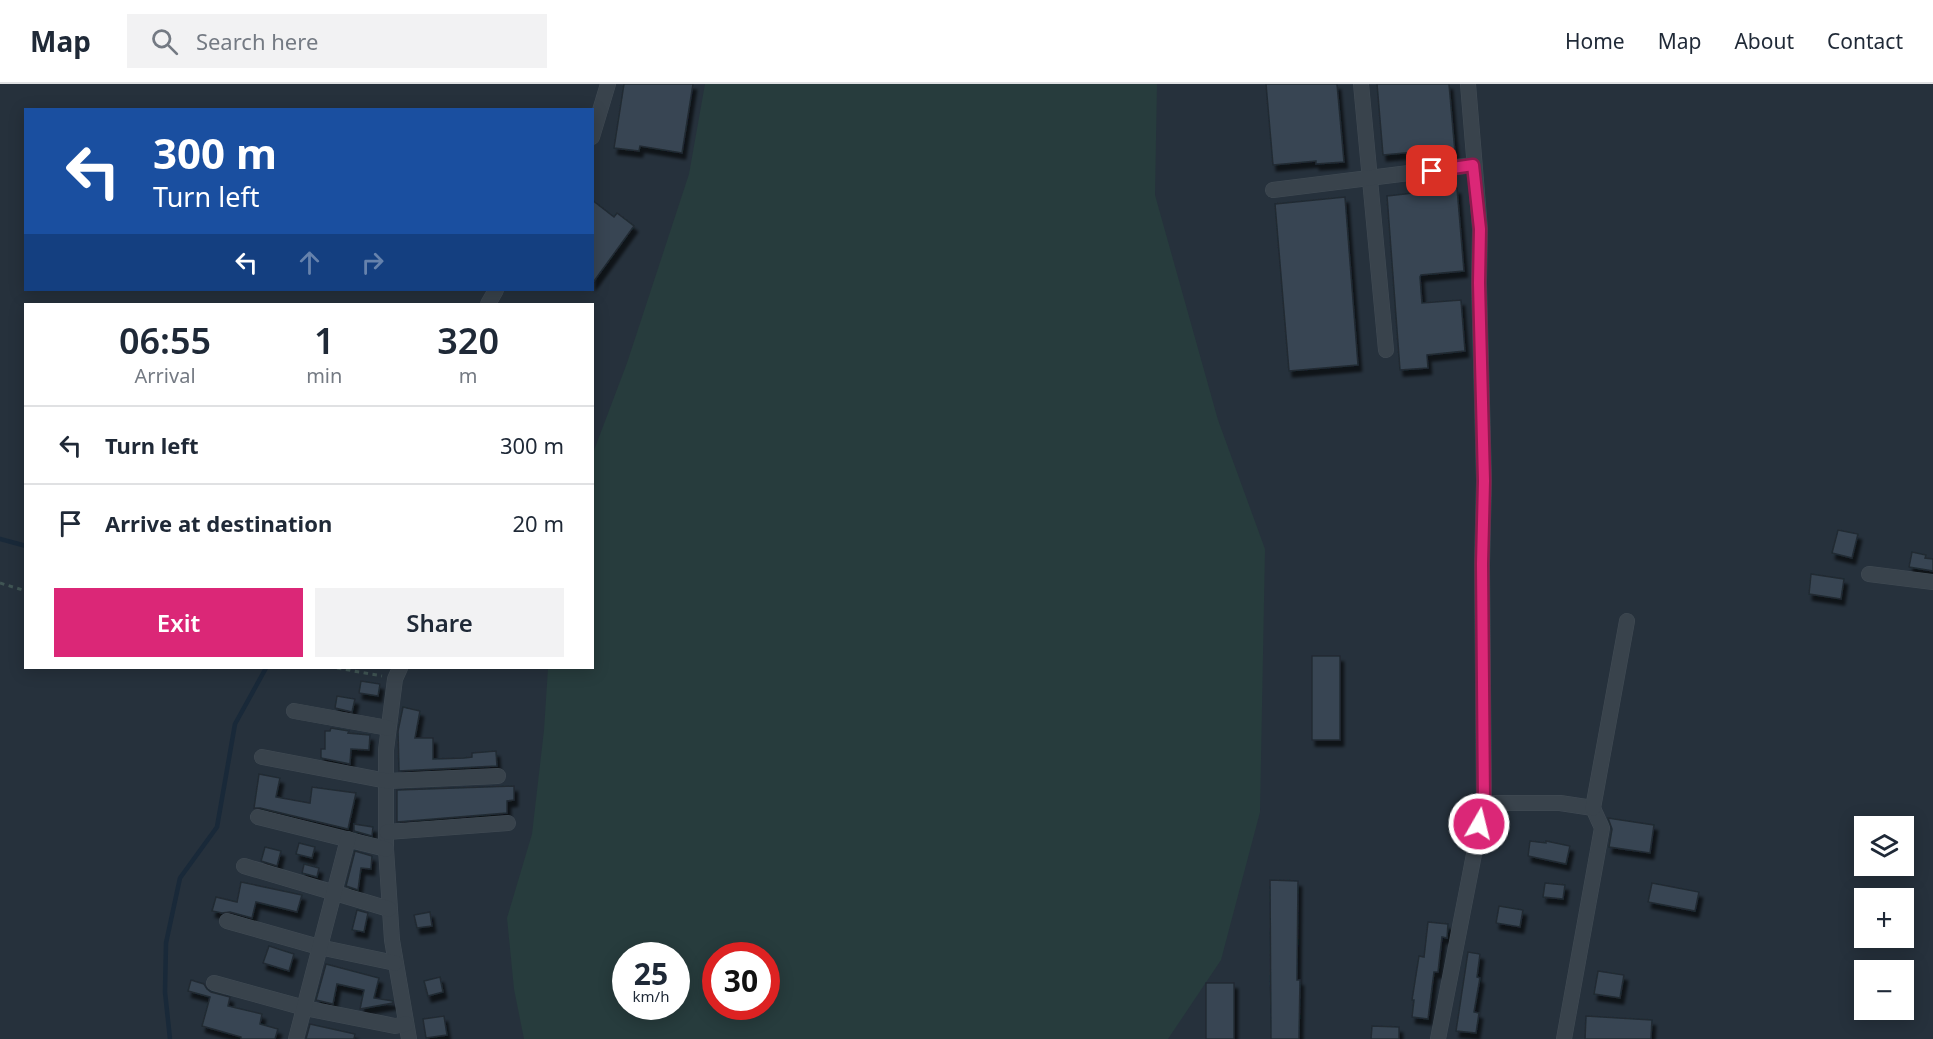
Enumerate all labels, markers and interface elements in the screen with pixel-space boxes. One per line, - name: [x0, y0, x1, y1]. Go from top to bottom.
- search box: [127, 14, 547, 68]
- text: Map: [30, 22, 91, 60]
- icon: search: [148, 25, 181, 58]
- text: Search here: [196, 26, 318, 56]
- text: Home: [1565, 27, 1625, 55]
- text: Map: [1658, 27, 1701, 55]
- text: About: [1734, 27, 1794, 55]
- text: Contact: [1827, 27, 1903, 55]
- text: 300 m: [153, 124, 277, 181]
- icon: left: [54, 132, 132, 210]
- pin: [1406, 145, 1457, 196]
- icon: arrive: [1415, 154, 1448, 187]
- text: Turn left: [153, 178, 259, 215]
- icon: left: [230, 246, 263, 279]
- icon: ahead: [293, 246, 326, 279]
- icon: right: [356, 246, 389, 279]
- text: 06:55: [119, 316, 211, 365]
- text: 1: [314, 316, 335, 365]
- text: 320: [437, 316, 499, 365]
- text: Arrival: [135, 362, 196, 389]
- text: min: [306, 362, 342, 389]
- text: m: [459, 362, 478, 389]
- icon: left: [54, 429, 87, 462]
- text: Turn left: [105, 430, 199, 460]
- text: 300 m: [500, 430, 564, 460]
- icon: arrive: [54, 507, 87, 540]
- text: Arrive at destination: [105, 508, 332, 538]
- text: 20 m: [513, 508, 564, 538]
- button: Exit: [54, 588, 303, 657]
- button: Share: [315, 588, 564, 657]
- position arrow: [1447, 792, 1511, 856]
- map controls: [1854, 816, 1914, 1020]
- button: layers: [1854, 816, 1914, 876]
- button: +: [1854, 888, 1914, 948]
- speed limit sign: 30: [702, 942, 780, 1020]
- text: 25: [634, 953, 668, 994]
- button: −: [1854, 960, 1914, 1020]
- text: km/h: [633, 986, 669, 1006]

